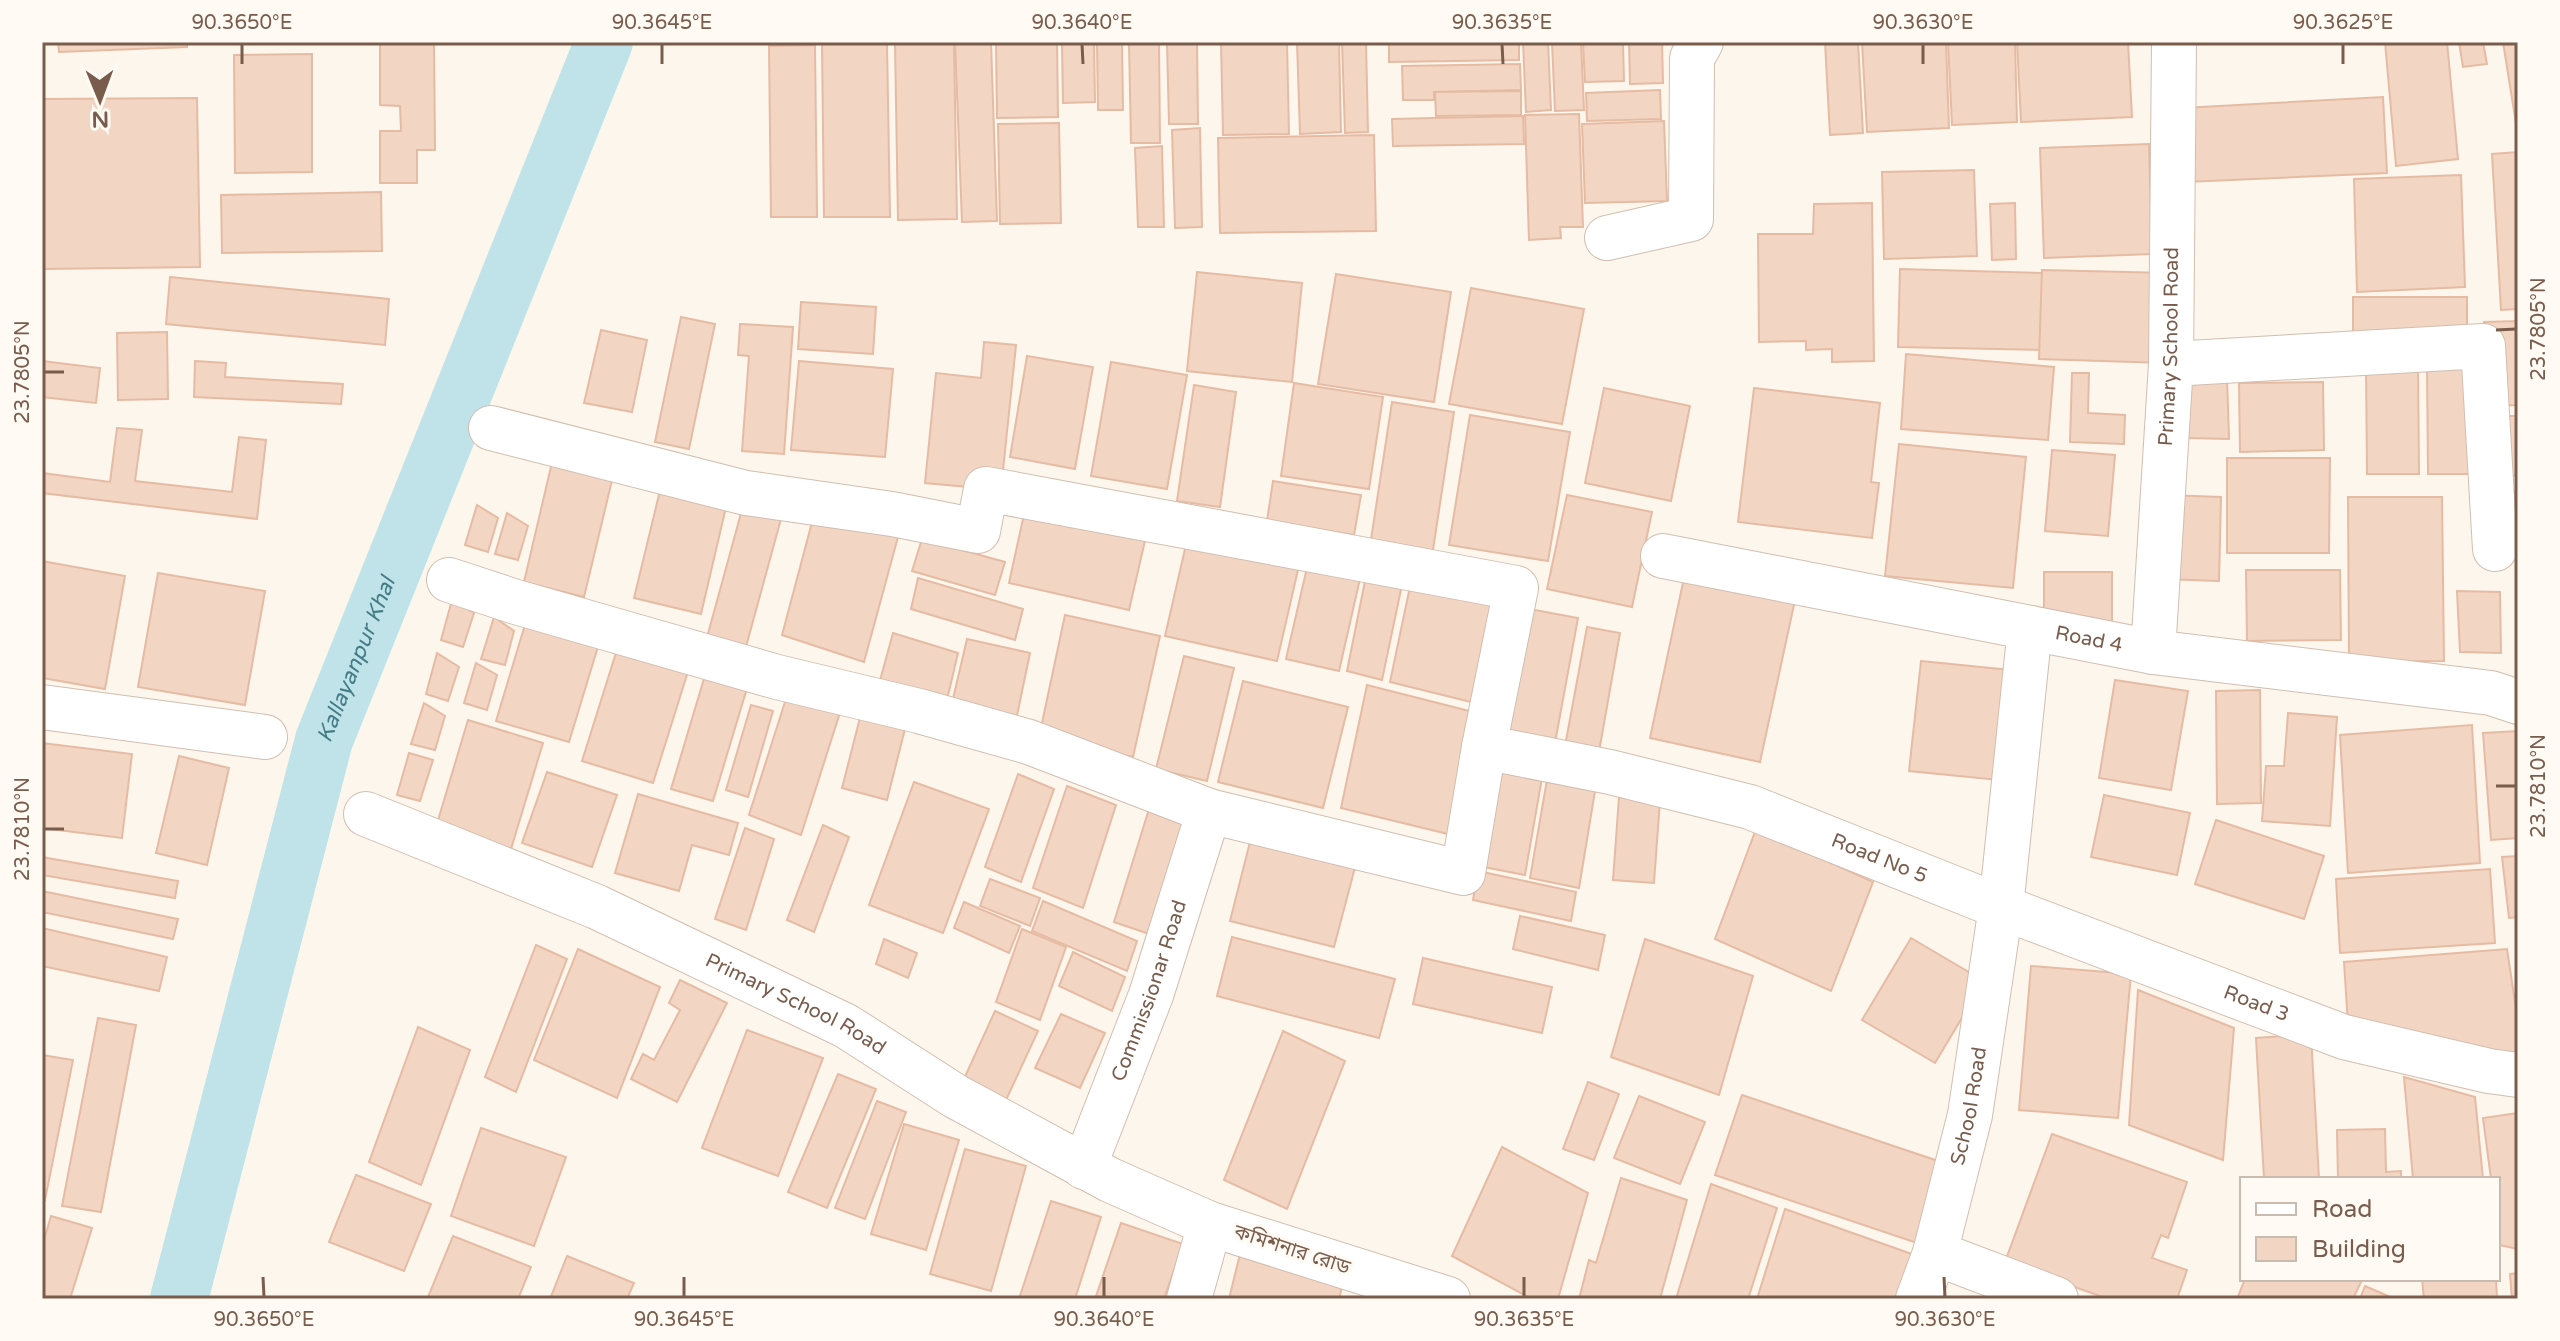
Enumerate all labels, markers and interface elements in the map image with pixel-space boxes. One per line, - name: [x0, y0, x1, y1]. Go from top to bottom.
- text: 90.3650°E: [192, 11, 292, 35]
- text: 90.3645°E: [612, 11, 712, 35]
- text: 90.3640°E: [1032, 11, 1132, 35]
- text: 90.3635°E: [1452, 11, 1552, 35]
- text: 90.3630°E: [1873, 11, 1973, 35]
- text: 90.3625°E: [2293, 11, 2393, 35]
- north arrow: [60, 60, 140, 140]
- text: N: [91, 106, 109, 132]
- street label: Primary School Road: [2154, 247, 2184, 447]
- text: 23.7805°N: [2527, 277, 2551, 381]
- text: 23.7805°N: [11, 320, 35, 424]
- water label: Kallayanpur Khal: [312, 571, 402, 746]
- street label: Road 4: [2053, 621, 2125, 658]
- text: 23.7810°N: [2527, 734, 2551, 838]
- text: 23.7810°N: [11, 777, 35, 881]
- street label: Road No 5: [1828, 829, 1931, 888]
- street label: Commissionar Road: [1106, 897, 1192, 1085]
- street label: Primary School Road: [701, 949, 890, 1060]
- street label: Road 3: [2220, 980, 2292, 1027]
- street label: School Road: [1946, 1045, 1992, 1168]
- legend: [2240, 1177, 2500, 1281]
- text: Road: [2312, 1195, 2372, 1224]
- street label: কমিশনার রোড: [1230, 1219, 1354, 1280]
- text: Building: [2312, 1235, 2406, 1264]
- text: 90.3650°E: [214, 1308, 314, 1332]
- text: 90.3645°E: [634, 1308, 734, 1332]
- text: 90.3640°E: [1054, 1308, 1154, 1332]
- text: 90.3635°E: [1474, 1308, 1574, 1332]
- text: 90.3630°E: [1895, 1308, 1995, 1332]

